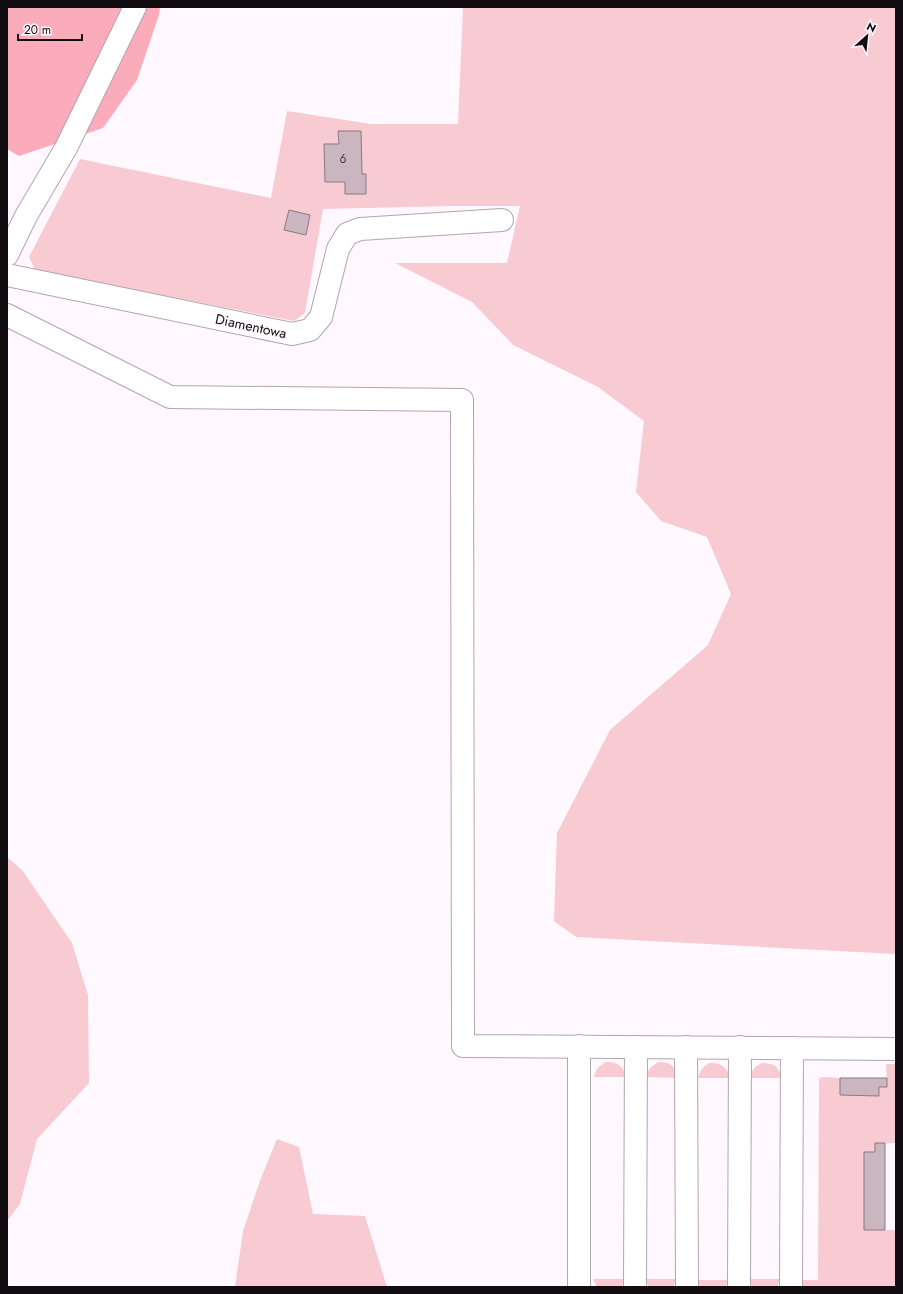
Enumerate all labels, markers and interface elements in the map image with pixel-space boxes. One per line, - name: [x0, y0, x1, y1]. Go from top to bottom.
- scale bar: [18, 16, 82, 42]
- north arrow: [847, 16, 887, 56]
- text: N: [864, 18, 879, 36]
- text: 20 m: [24, 21, 51, 39]
- house number: 6: [340, 150, 347, 168]
- street label: Diamentowa: [214, 309, 288, 343]

